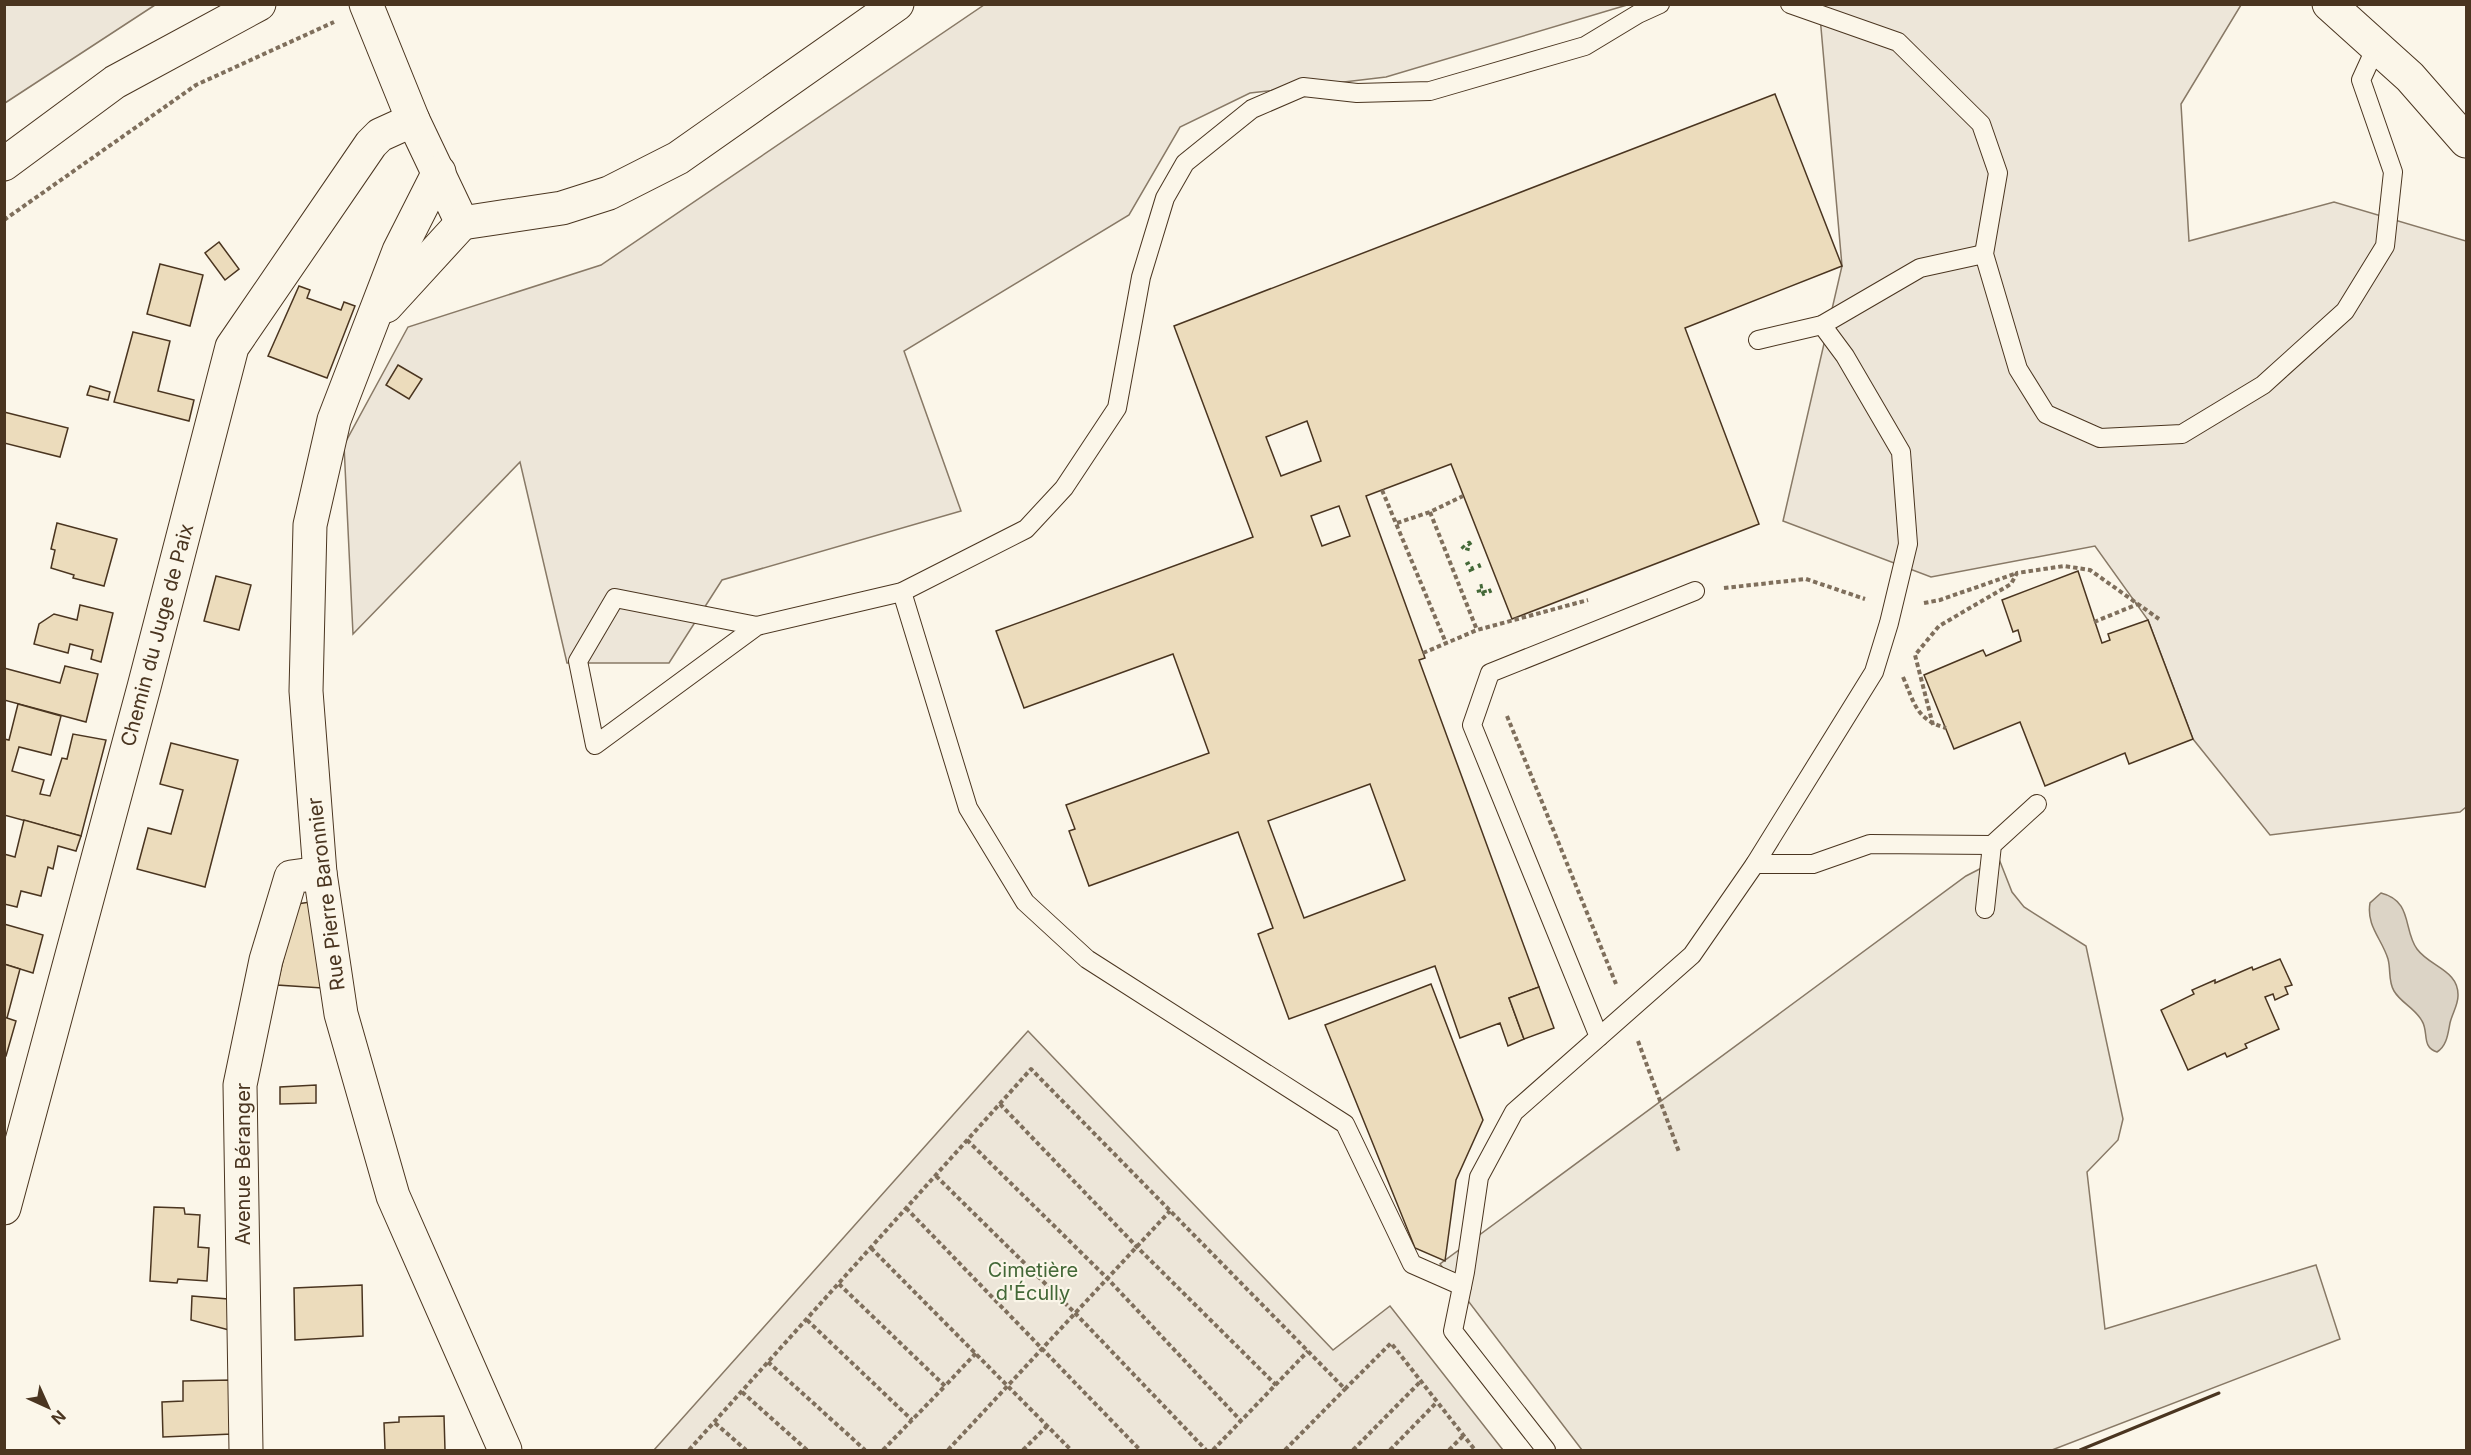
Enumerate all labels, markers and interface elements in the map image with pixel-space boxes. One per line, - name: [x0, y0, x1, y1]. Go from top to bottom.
- street label: Chemin du Juge de Paix: [116, 521, 198, 749]
- street label: Rue Pierre Baronnier: [302, 795, 350, 992]
- street label: Avenue Béranger: [231, 1082, 255, 1245]
- park label: Cimetière d'Écully: [988, 1258, 1078, 1305]
- north arrow: [18, 1377, 78, 1437]
- text: N: [47, 1406, 70, 1429]

